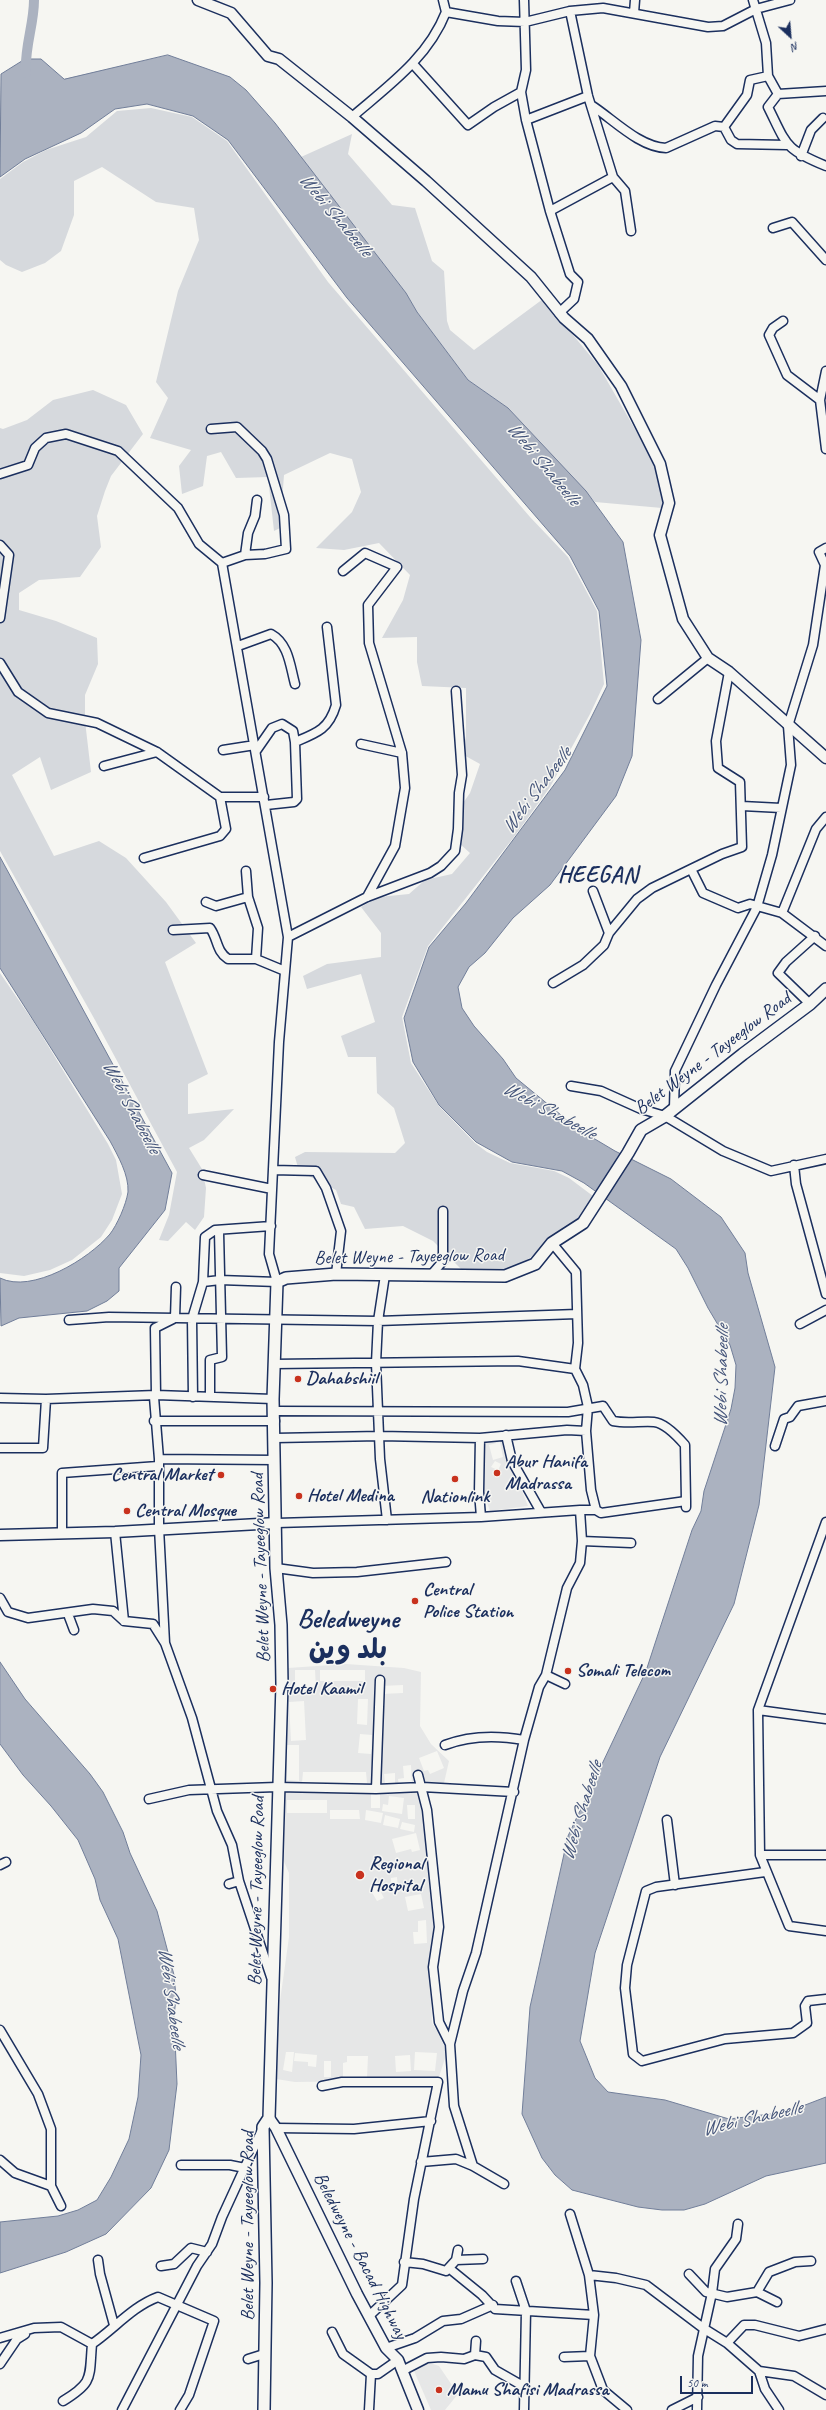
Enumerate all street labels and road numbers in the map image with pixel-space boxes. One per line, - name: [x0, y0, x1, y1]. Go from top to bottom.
- street label: Belet Weyne - Tayeeglow Road: [630, 988, 796, 1120]
- street label: Belet Weyne - Tayeeglow Road: [314, 1244, 504, 1270]
- street label: Belet Weyne - Tayeeglow Road: [246, 1473, 276, 1663]
- street label: Belet Weyne - Tayeeglow Road: [244, 1796, 270, 1986]
- street label: Belet Weyne - Tayeeglow Road: [237, 2131, 259, 2321]
- street label: Beledweyne - Bacad Highway: [308, 2169, 412, 2343]

